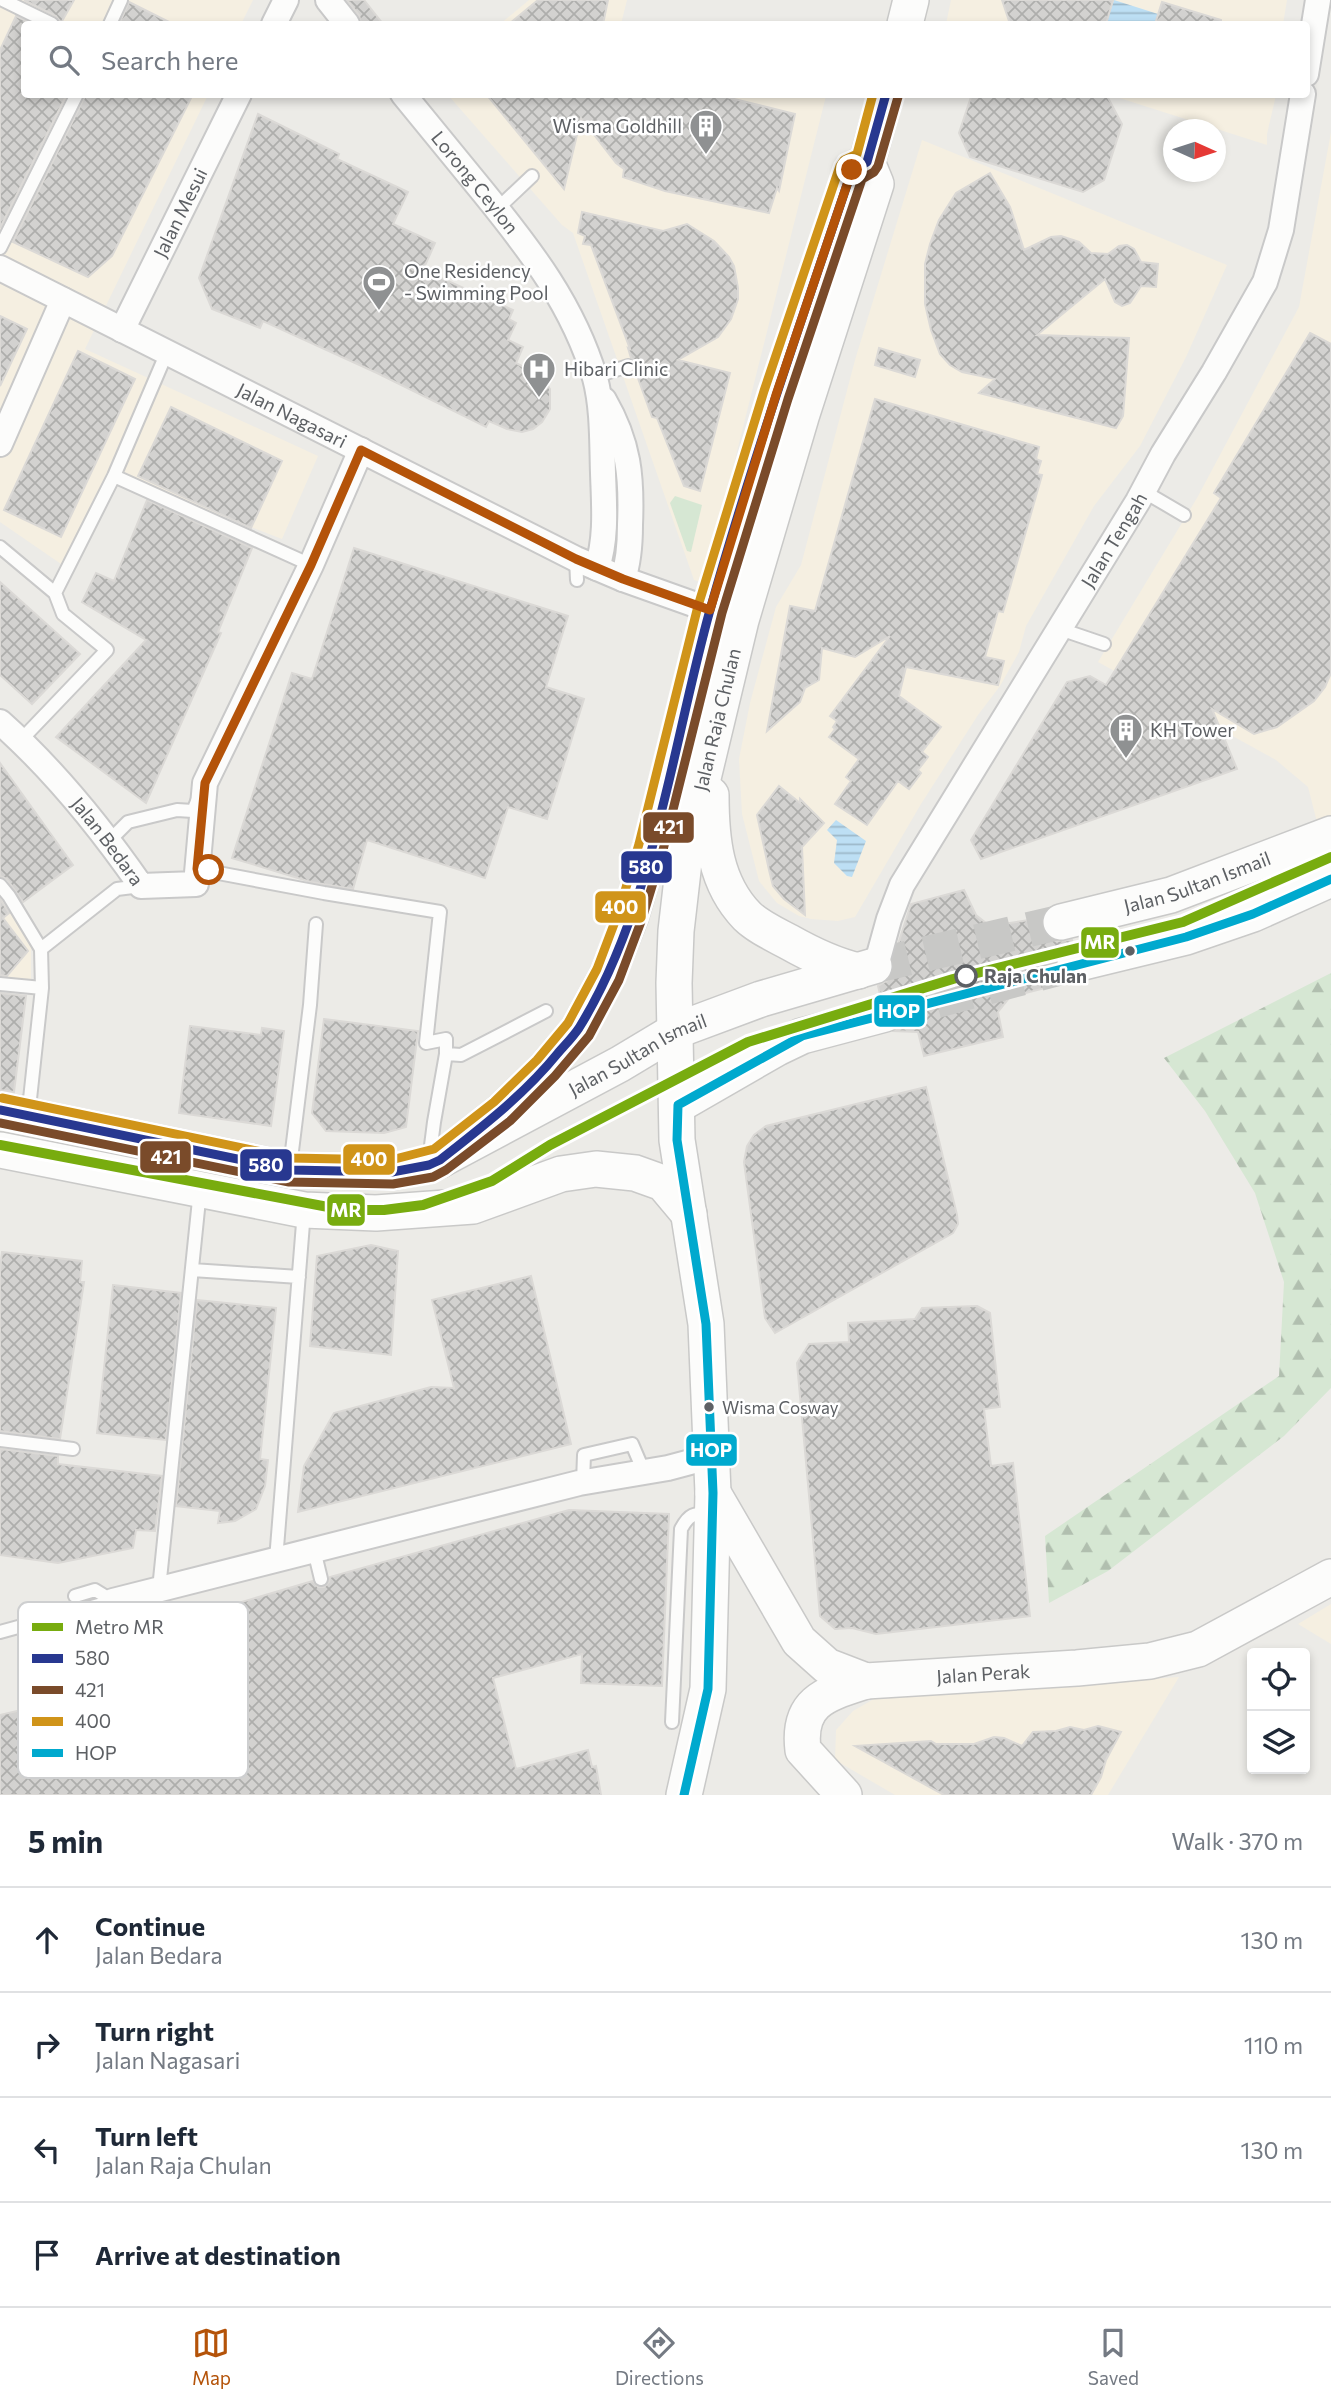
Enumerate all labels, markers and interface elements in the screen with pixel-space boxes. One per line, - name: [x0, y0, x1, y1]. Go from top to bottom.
- search box: [21, 21, 1310, 98]
- icon: search: [45, 41, 83, 79]
- text: Search here: [101, 44, 239, 75]
- building icon: Wisma Goldhill: [687, 107, 725, 156]
- place label: Wisma Goldhill: [552, 114, 682, 137]
- north arrow: [1163, 119, 1226, 182]
- street label: Lorong Ceylon: [427, 126, 524, 238]
- route end: [836, 154, 867, 185]
- street label: Jalan Mesui: [148, 164, 212, 261]
- place label: One Residency - Swimming Pool: [404, 259, 548, 304]
- sports icon: One Residency - Swimming Pool: [360, 263, 398, 312]
- hospital icon: Hibari Clinic: [520, 350, 558, 399]
- place label: Hibari Clinic: [564, 357, 668, 380]
- street label: Jalan Nagasari: [233, 378, 351, 452]
- street label: Jalan Tengah: [1076, 488, 1151, 592]
- street label: Jalan Raja Chulan: [688, 646, 745, 793]
- building icon: KH Tower: [1107, 711, 1145, 760]
- place label: KH Tower: [1150, 718, 1235, 741]
- street label: Jalan Bedara: [67, 792, 149, 890]
- line badge: 421: [642, 811, 695, 844]
- text: 421: [654, 815, 684, 838]
- street label: Jalan Sultan Ismail: [1121, 846, 1274, 917]
- line badge: 580: [620, 850, 673, 884]
- route start: [193, 854, 224, 885]
- text: 580: [628, 855, 664, 878]
- line badge: 400: [594, 890, 647, 924]
- text: 400: [602, 895, 638, 918]
- line badge: MR: [1080, 926, 1120, 959]
- text: MR: [1084, 930, 1116, 953]
- unlabelled marker: [1123, 944, 1137, 958]
- place label: Raja Chulan: [984, 964, 1087, 987]
- marker: Raja Chulan: [955, 965, 977, 987]
- line badge: HOP: [873, 994, 926, 1028]
- text: HOP: [878, 999, 920, 1022]
- street label: Jalan Sultan Ismail: [564, 1008, 710, 1100]
- line badge: 421: [139, 1140, 192, 1174]
- line badge: 400: [342, 1143, 396, 1176]
- text: 421: [151, 1145, 181, 1168]
- text: 400: [351, 1147, 387, 1170]
- line badge: 580: [239, 1148, 293, 1182]
- text: 580: [248, 1153, 284, 1176]
- line badge: MR: [326, 1193, 366, 1227]
- text: MR: [330, 1198, 362, 1221]
- place label: Wisma Cosway: [722, 1397, 839, 1418]
- marker: Wisma Cosway: [702, 1400, 716, 1414]
- line badge: HOP: [685, 1433, 738, 1467]
- text: HOP: [690, 1438, 732, 1461]
- legend: [18, 1602, 248, 1778]
- text: Metro MR: [75, 1615, 164, 1638]
- text: 580: [75, 1646, 110, 1669]
- map controls: [1247, 1648, 1310, 1774]
- button: locate: [1247, 1648, 1310, 1711]
- street label: Jalan Perak: [936, 1659, 1031, 1688]
- text: 421: [75, 1678, 105, 1701]
- text: 400: [75, 1709, 111, 1732]
- button: layers: [1247, 1711, 1310, 1774]
- text: HOP: [75, 1741, 117, 1764]
- text: 5 min: [28, 1822, 103, 1859]
- text: Walk · 370 m: [1172, 1827, 1303, 1855]
- text: Continue: [95, 1910, 205, 1941]
- icon: ahead: [28, 1921, 66, 1959]
- text: 130 m: [1241, 1926, 1303, 1954]
- text: Jalan Bedara: [95, 1941, 222, 1969]
- text: Turn right: [95, 2015, 214, 2046]
- icon: right: [28, 2026, 66, 2064]
- text: 110 m: [1244, 2031, 1303, 2059]
- text: Jalan Nagasari: [95, 2046, 240, 2074]
- text: Turn left: [95, 2120, 198, 2151]
- icon: left: [28, 2131, 66, 2169]
- text: 130 m: [1241, 2136, 1303, 2164]
- text: Jalan Raja Chulan: [95, 2151, 272, 2179]
- icon: arrive: [28, 2236, 66, 2274]
- text: Arrive at destination: [95, 2239, 341, 2270]
- tab: Map: [192, 2324, 231, 2389]
- tab: Directions: [615, 2324, 704, 2389]
- tab: Saved: [1088, 2324, 1139, 2389]

